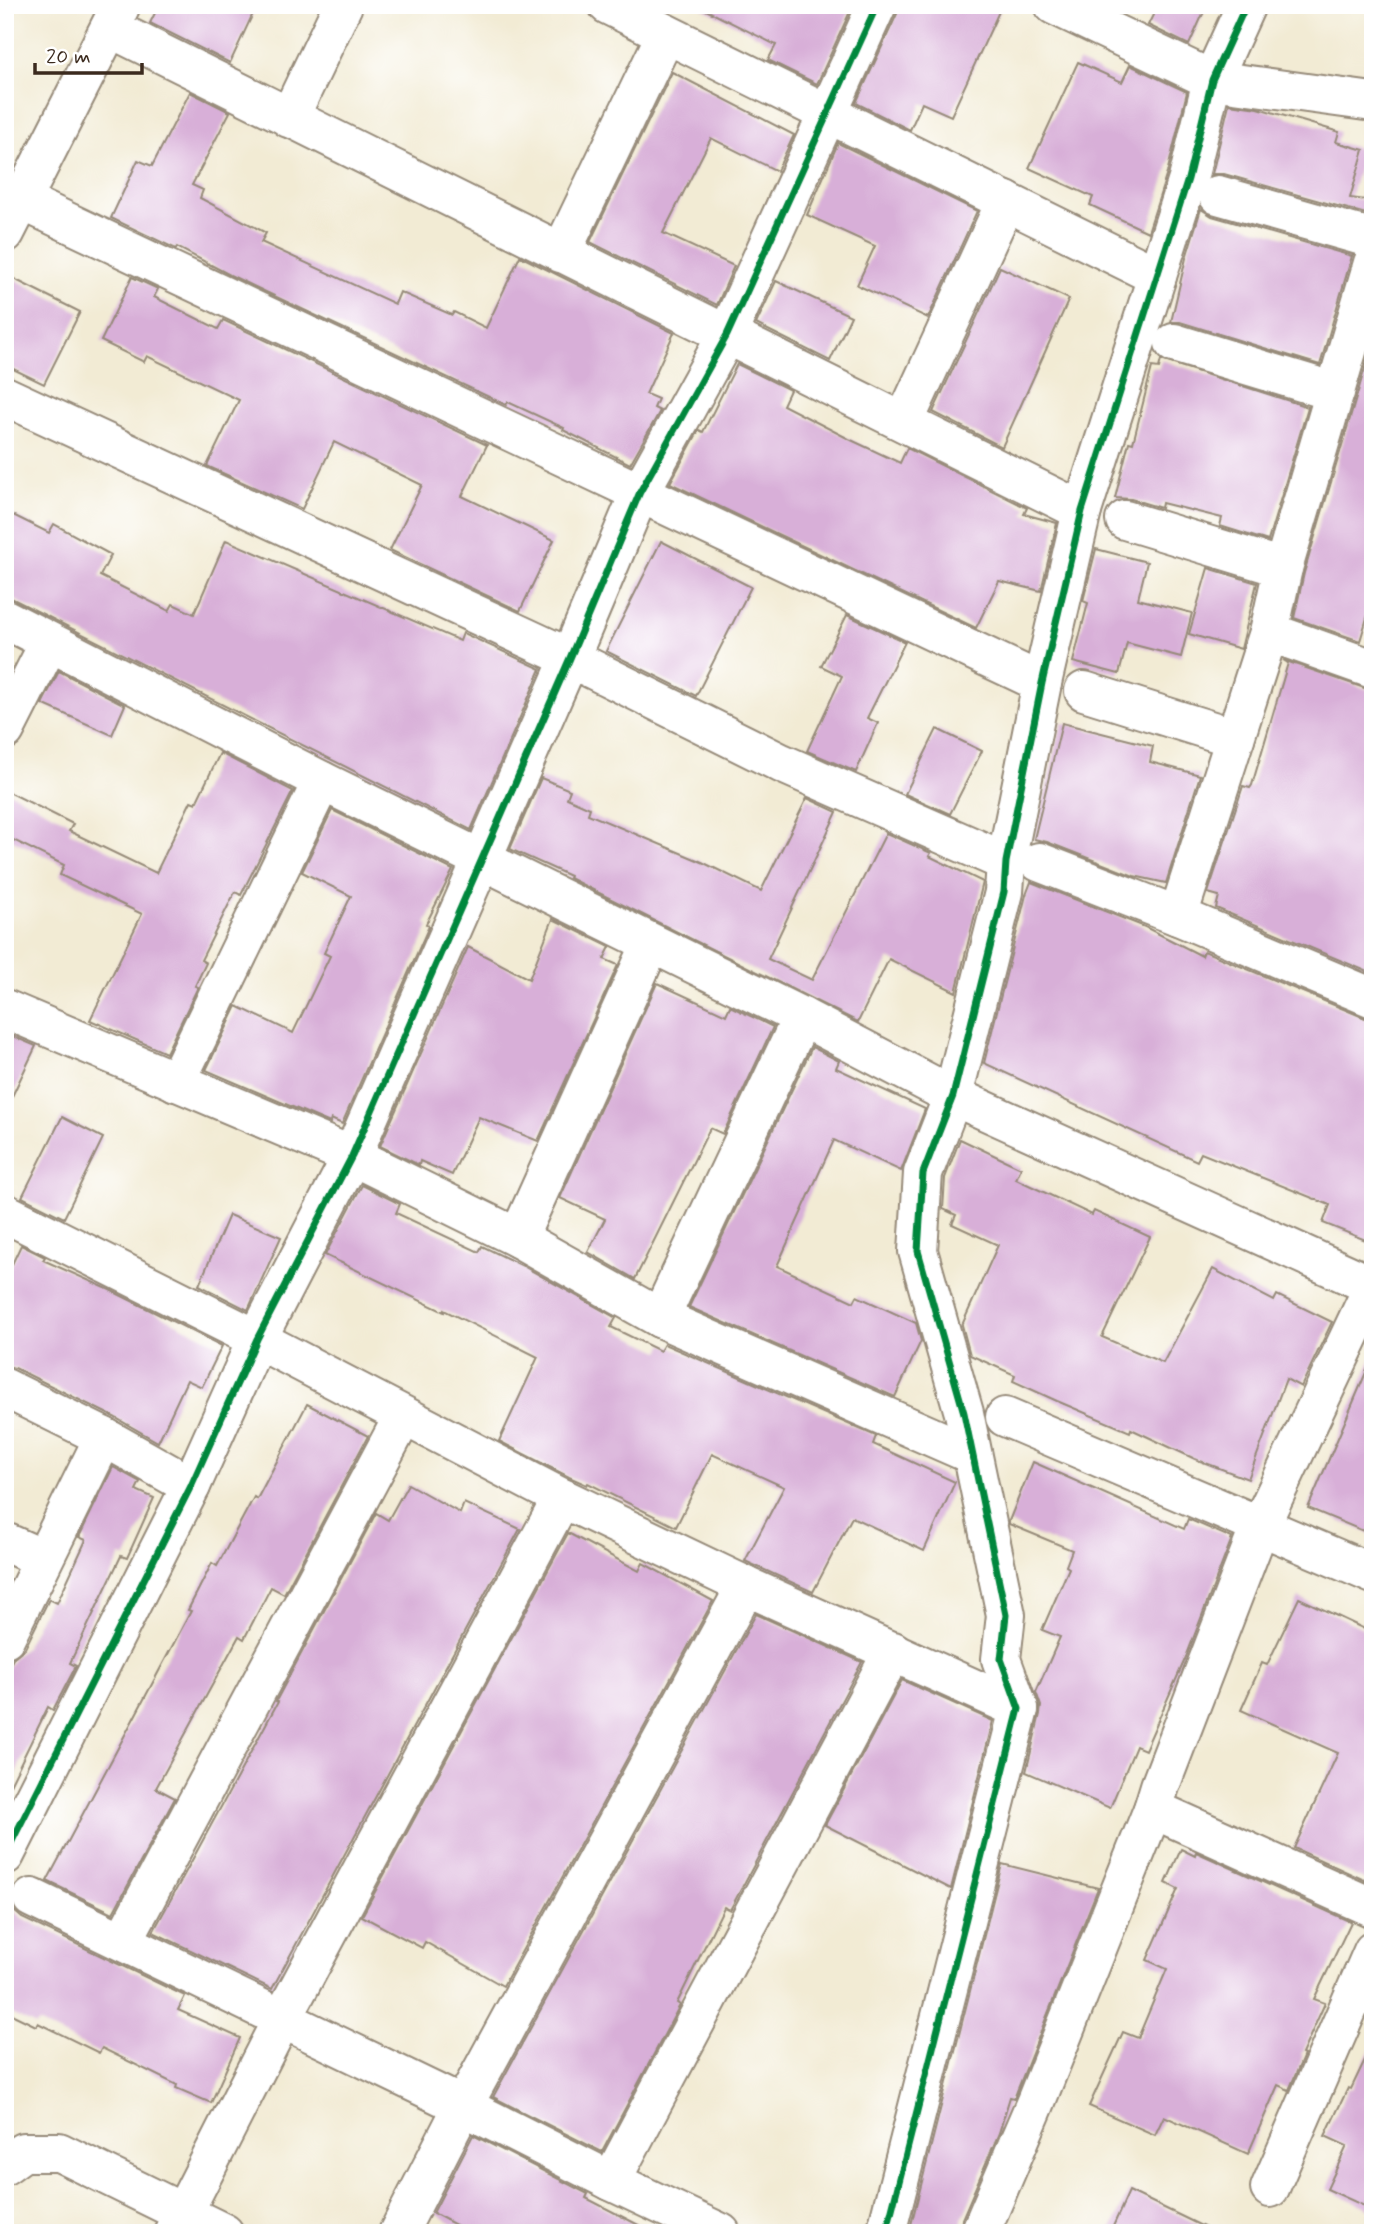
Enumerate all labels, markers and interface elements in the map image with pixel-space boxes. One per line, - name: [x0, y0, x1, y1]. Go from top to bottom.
- scale bar: [35, 32, 142, 76]
- text: 20 m: [46, 43, 91, 71]

